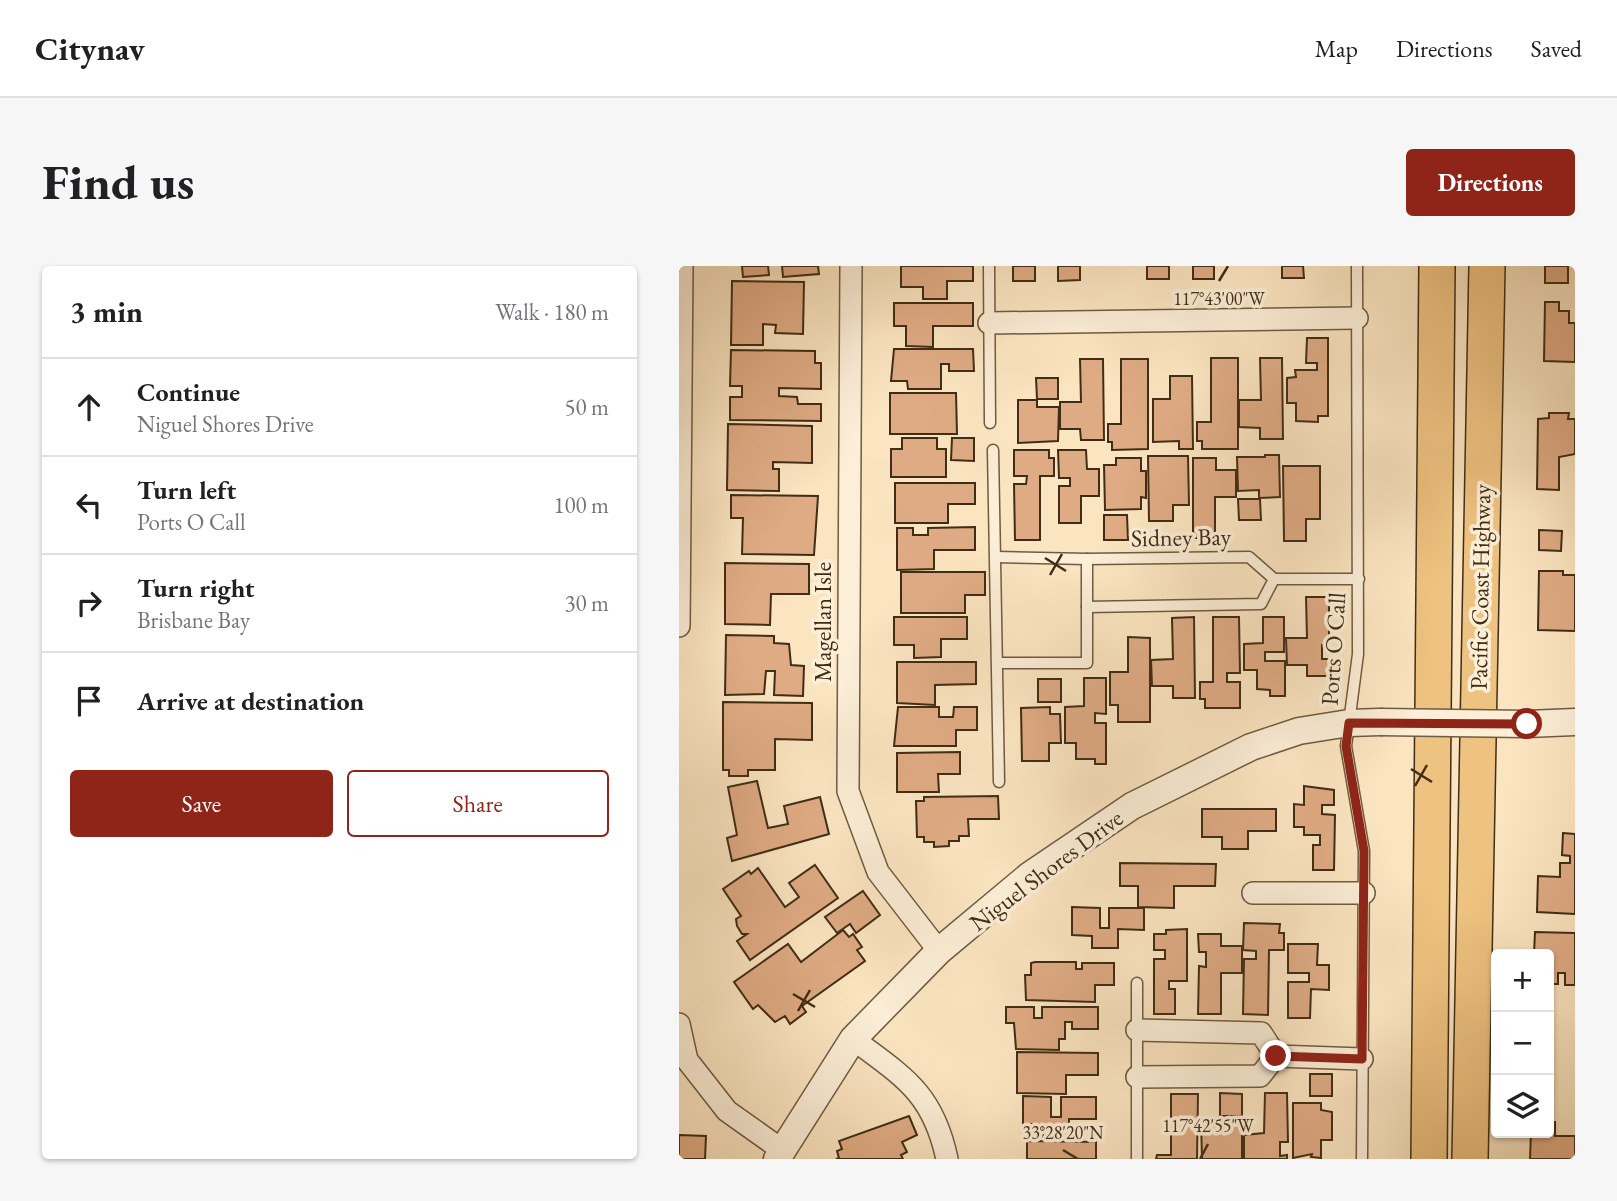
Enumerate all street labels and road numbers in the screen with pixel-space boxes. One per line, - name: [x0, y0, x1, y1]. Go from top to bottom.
- street label: Pacific Coast Highway: [1463, 483, 1497, 690]
- street label: Sidney Bay: [1131, 521, 1232, 553]
- street label: Magellan Isle: [807, 562, 838, 682]
- street label: Ports O Call: [1314, 591, 1352, 707]
- street label: Niguel Shores Drive: [963, 802, 1129, 938]

